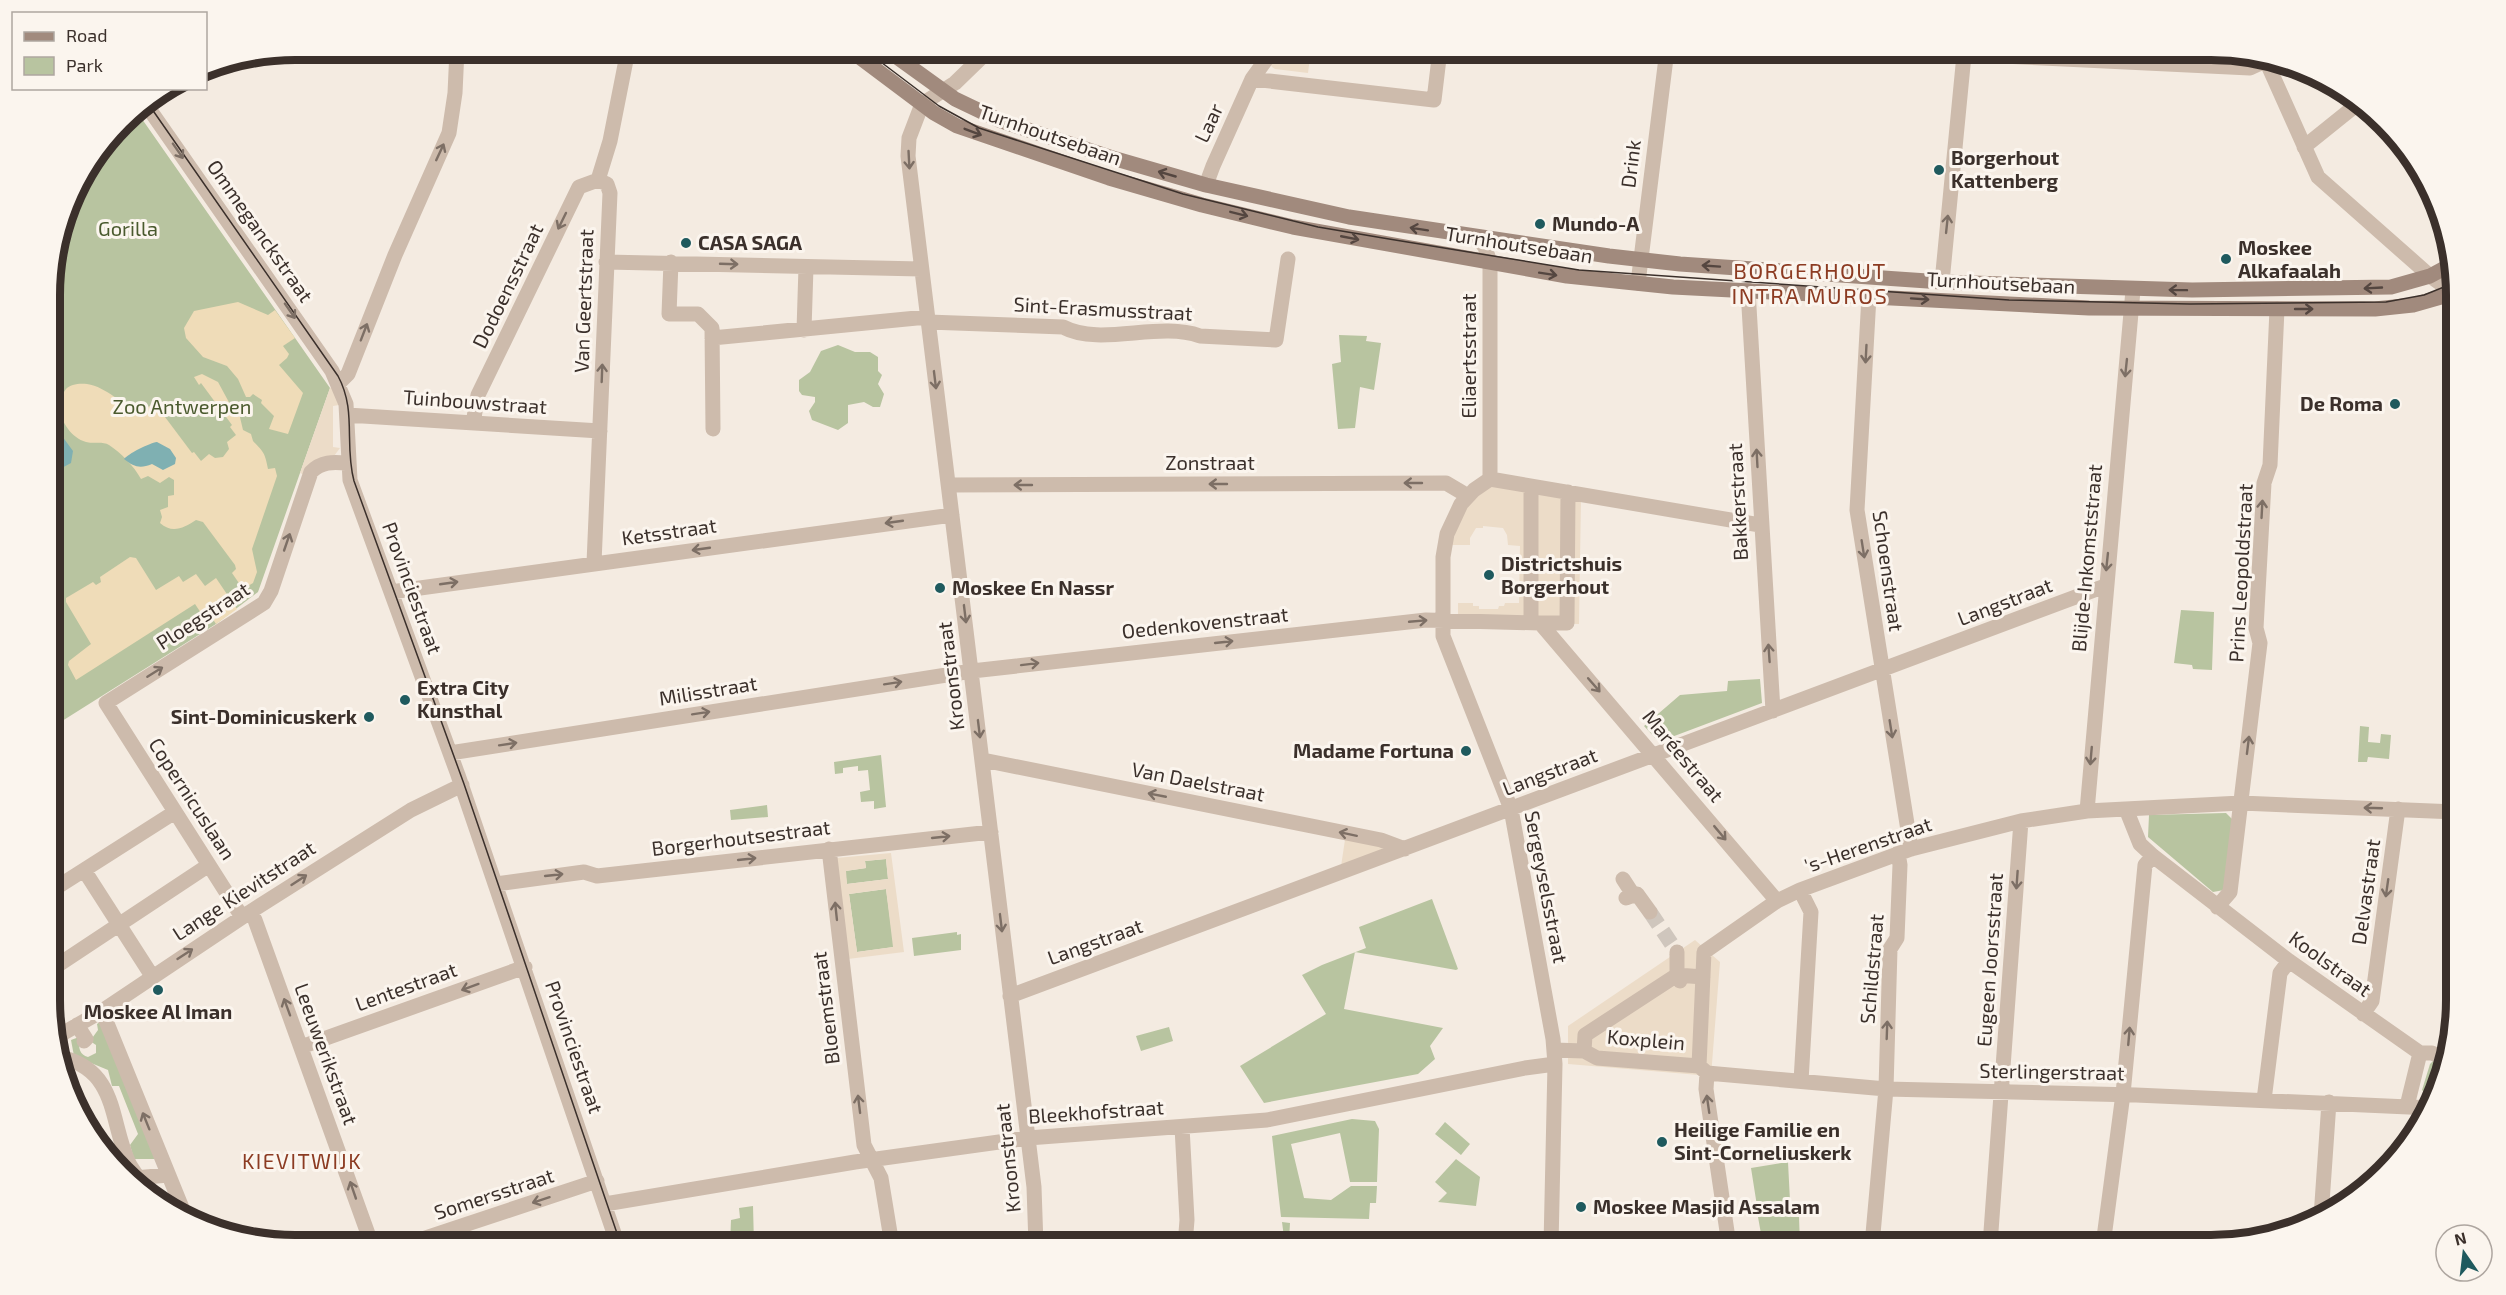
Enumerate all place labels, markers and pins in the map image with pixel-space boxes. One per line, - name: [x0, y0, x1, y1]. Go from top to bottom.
- place label: Borgerhout Kattenberg: [1951, 145, 2059, 192]
- marker: Borgerhout Kattenberg: [1932, 163, 1946, 177]
- place label: Mundo-A: [1552, 211, 1640, 235]
- marker: Mundo-A: [1533, 217, 1547, 231]
- place label: CASA SAGA: [698, 230, 803, 254]
- place label: Moskee Alkafaalah: [2238, 235, 2341, 282]
- marker: CASA SAGA: [679, 236, 693, 250]
- marker: Moskee Alkafaalah: [2219, 252, 2233, 266]
- place label: De Roma: [2300, 391, 2383, 415]
- marker: De Roma: [2388, 397, 2402, 411]
- place label: Districtshuis Borgerhout: [1501, 551, 1622, 598]
- marker: Districtshuis Borgerhout: [1482, 568, 1496, 582]
- place label: Moskee En Nassr: [952, 575, 1114, 599]
- marker: Moskee En Nassr: [933, 581, 947, 595]
- place label: Extra City Kunsthal: [417, 675, 510, 722]
- marker: Extra City Kunsthal: [398, 693, 412, 707]
- place label: Sint-Dominicuskerk: [171, 704, 358, 728]
- marker: Sint-Dominicuskerk: [362, 710, 376, 724]
- place label: Madame Fortuna: [1293, 738, 1454, 762]
- marker: Madame Fortuna: [1459, 744, 1473, 758]
- marker: Moskee Al Iman: [151, 983, 165, 997]
- place label: Moskee Al Iman: [84, 999, 232, 1023]
- place label: Heilige Familie en Sint-Corneliuskerk: [1674, 1117, 1852, 1164]
- marker: Heilige Familie en Sint-Corneliuskerk: [1655, 1135, 1669, 1149]
- place label: Moskee Masjid Assalam: [1593, 1194, 1820, 1218]
- marker: Moskee Masjid Assalam: [1574, 1200, 1588, 1214]

